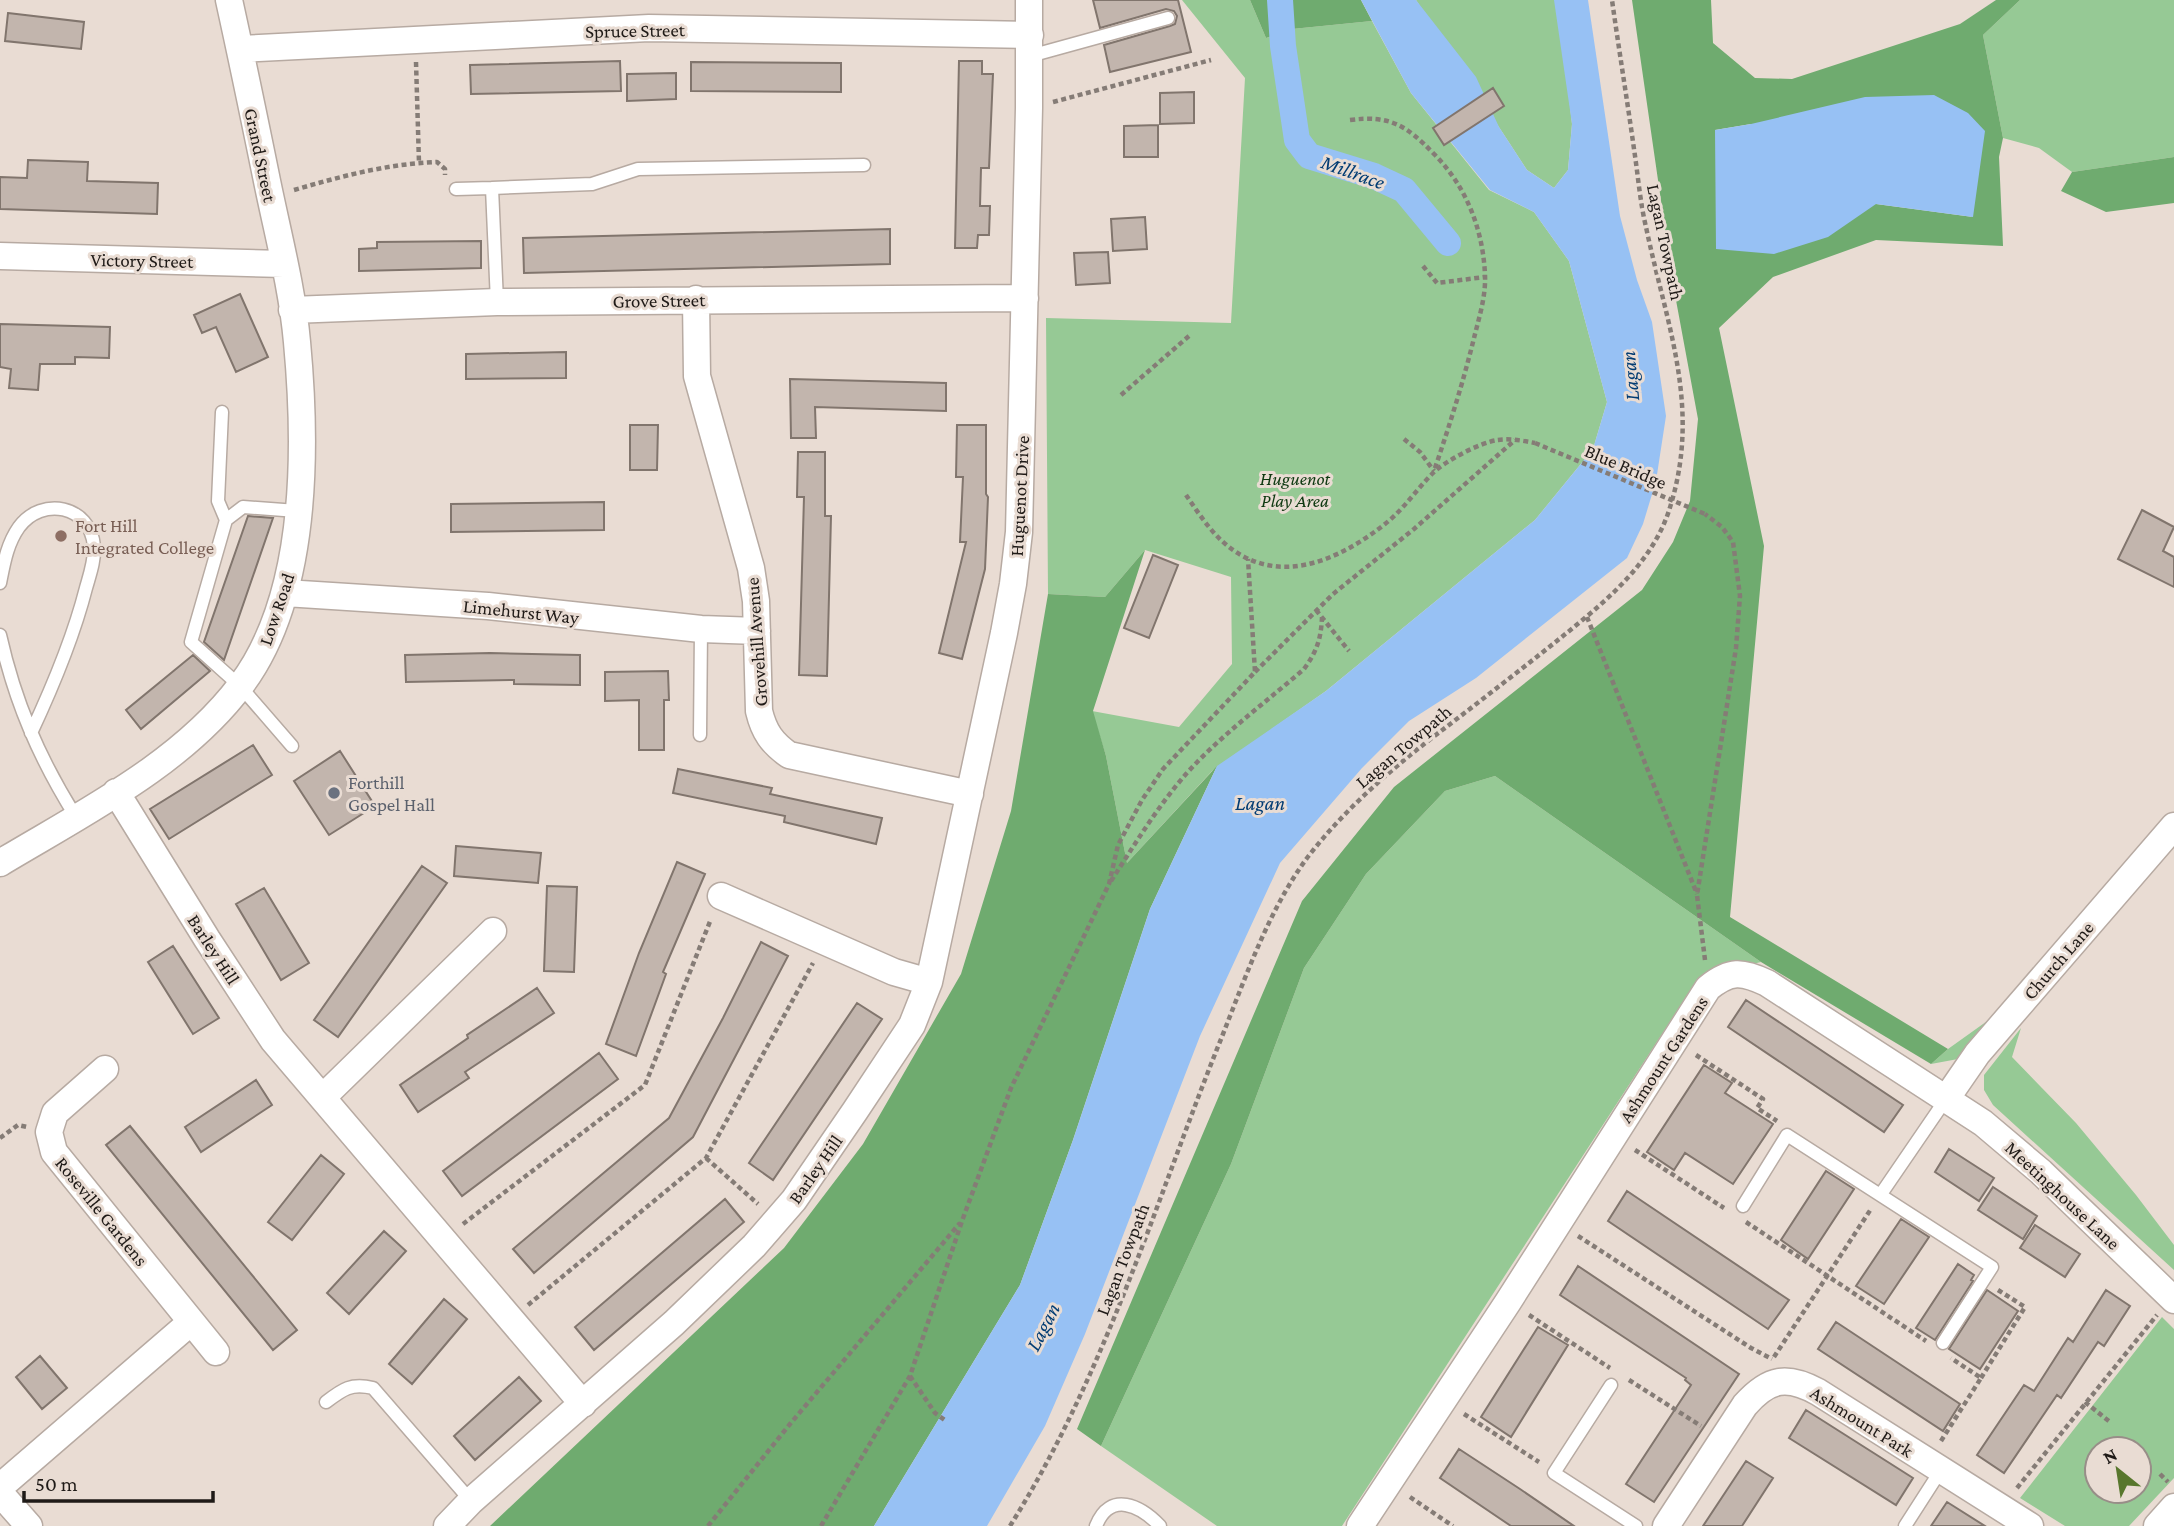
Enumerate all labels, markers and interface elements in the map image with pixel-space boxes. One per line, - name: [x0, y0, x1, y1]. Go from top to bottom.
- street label: Spruce Street: [585, 19, 686, 42]
- street label: Grand Street: [240, 106, 281, 205]
- water label: Millrace: [1317, 149, 1388, 194]
- street label: Lagan Towpath: [1643, 182, 1688, 302]
- street label: Victory Street: [91, 249, 194, 272]
- street label: Grove Street: [612, 289, 706, 312]
- water label: Lagan: [1616, 350, 1644, 402]
- street label: Huguenot Drive: [1006, 435, 1033, 557]
- street label: Blue Bridge: [1582, 440, 1670, 493]
- park label: Huguenot Play Area: [1260, 468, 1331, 511]
- place label: Fort Hill Integrated College: [75, 515, 214, 558]
- marker: Fort Hill Integrated College: [53, 528, 69, 544]
- street label: Low Road: [254, 570, 299, 648]
- street label: Grovehill Avenue: [742, 577, 771, 707]
- street label: Limehurst Way: [462, 595, 580, 628]
- street label: Lagan Towpath: [1351, 700, 1455, 792]
- place label: Forthill Gospel Hall: [348, 772, 435, 815]
- marker: Forthill Gospel Hall: [326, 785, 342, 801]
- water label: Lagan: [1235, 791, 1285, 815]
- street label: Barley Hill: [183, 910, 244, 988]
- street label: Church Lane: [2019, 917, 2098, 1004]
- street label: Ashmount Gardens: [1615, 992, 1712, 1126]
- street label: Barley Hill: [784, 1131, 847, 1208]
- street label: Meetinghouse Lane: [2001, 1137, 2124, 1254]
- street label: Roseville Gardens: [51, 1153, 152, 1270]
- street label: Lagan Towpath: [1091, 1200, 1153, 1318]
- water label: Lagan: [1021, 1299, 1065, 1355]
- street label: Ashmount Park: [1807, 1382, 1918, 1462]
- north arrow: [2083, 1435, 2153, 1505]
- text: N: [2099, 1443, 2121, 1468]
- scale bar: [24, 1460, 214, 1504]
- text: 50 m: [35, 1472, 78, 1496]

